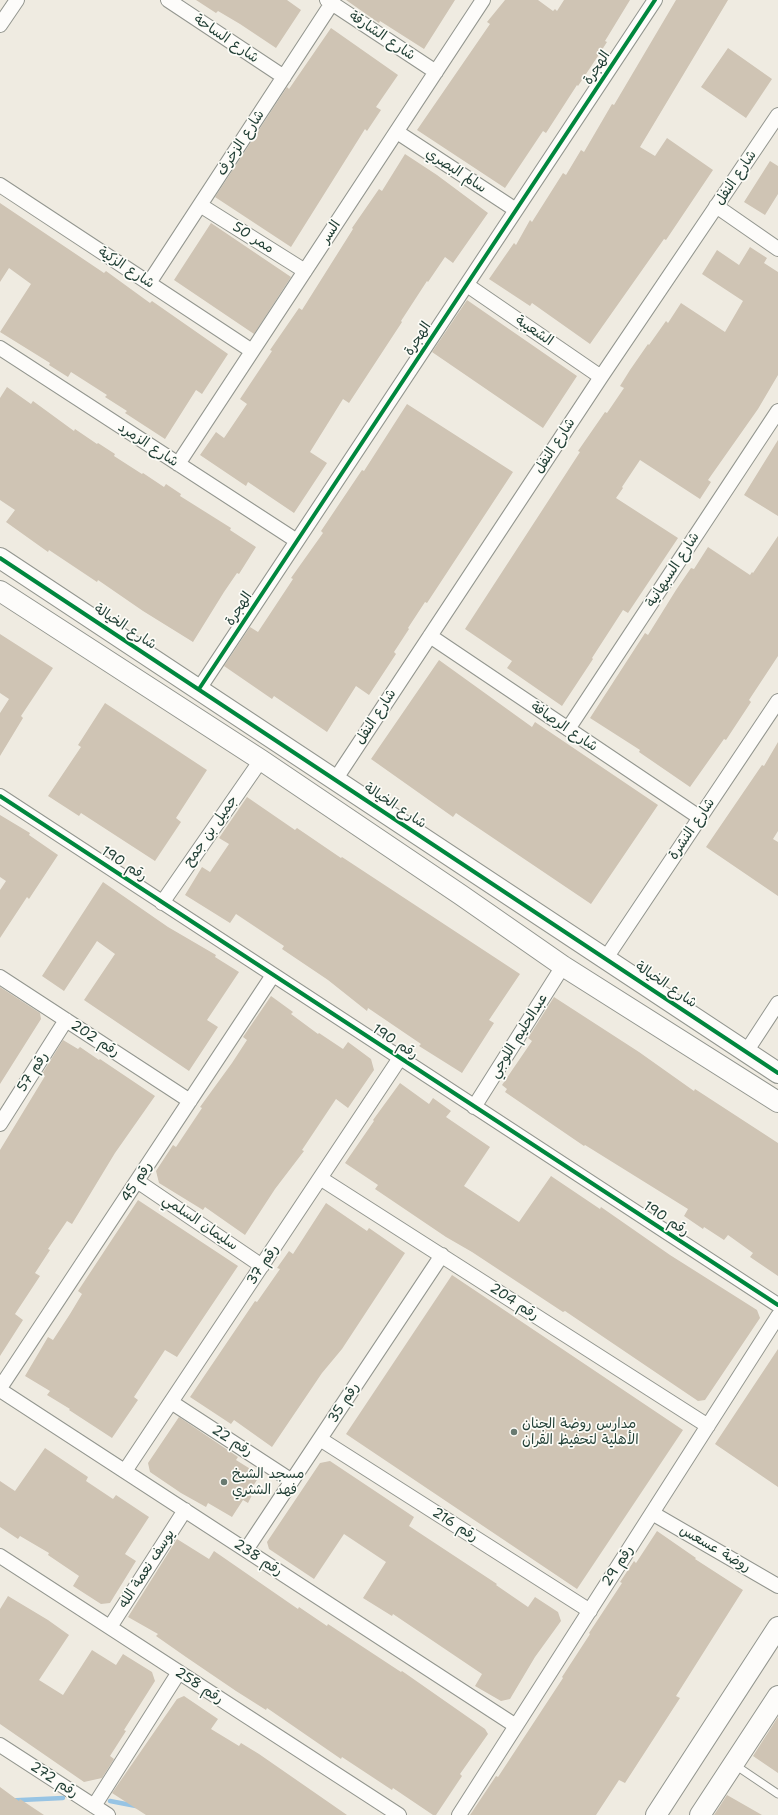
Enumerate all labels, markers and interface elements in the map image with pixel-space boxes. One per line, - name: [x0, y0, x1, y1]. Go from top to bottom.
- street label: شارع الشارقة: [346, 8, 418, 64]
- street label: شارع الساحة: [190, 11, 262, 67]
- street label: الهجرة: [580, 48, 614, 88]
- street label: شارع الزخرف: [214, 107, 268, 179]
- street label: سالم البصري: [422, 145, 490, 197]
- street label: شارع النفل: [712, 147, 760, 209]
- street label: السر: [317, 217, 345, 247]
- street label: ممر 50: [229, 219, 277, 257]
- street label: شارع الزكية: [95, 244, 157, 292]
- street label: الشعيبة: [512, 312, 556, 350]
- street label: الهجرة: [401, 319, 435, 359]
- street label: شارع النفل: [531, 415, 579, 477]
- street label: شارع الزمرد: [115, 419, 181, 471]
- street label: شارع السبهانية: [643, 529, 703, 611]
- street label: الهجرة: [222, 589, 256, 629]
- street label: شارع الخيالة: [91, 601, 159, 653]
- street label: شارع النفل: [352, 686, 400, 748]
- street label: شارع الرصافة: [527, 698, 601, 756]
- street label: شارع الخيالة: [361, 780, 429, 832]
- street label: جميل بن جمح: [180, 792, 242, 870]
- street label: شارع النشرة: [665, 795, 719, 863]
- street label: رقم 190: [98, 843, 150, 885]
- street label: شارع الخيالة: [632, 958, 700, 1012]
- street label: عبدالحليم اللوجي: [486, 991, 552, 1081]
- street label: رقم 202: [67, 1017, 123, 1061]
- street label: رقم 190: [369, 1021, 421, 1063]
- street label: رقم 57: [14, 1049, 52, 1095]
- street label: رقم 45: [118, 1159, 156, 1205]
- street label: سليمان السلمي: [159, 1192, 241, 1254]
- street label: رقم 190: [640, 1198, 692, 1240]
- street label: رقم 37: [243, 1242, 283, 1288]
- street label: رقم 204: [486, 1280, 542, 1324]
- street label: رقم 35: [325, 1380, 363, 1426]
- place label: مدارس روضة الجنان الأهلية لتحفيظ القران: [522, 1416, 639, 1448]
- street label: رقم 22: [208, 1422, 256, 1460]
- marker: مدارس روضة الجنان الأهلية لتحفيظ القران: [509, 1427, 519, 1437]
- place label: مسجد الشيخ فهد الشثري: [232, 1466, 304, 1498]
- marker: مسجد الشيخ فهد الشثري: [219, 1477, 229, 1487]
- street label: رقم 216: [429, 1504, 481, 1546]
- street label: روضة عسعس: [676, 1522, 754, 1576]
- street label: يوسف نعمة الله: [115, 1526, 179, 1612]
- street label: رقم 238: [230, 1536, 286, 1580]
- street label: رقم 29: [599, 1542, 637, 1590]
- street label: رقم 258: [172, 1664, 226, 1708]
- street label: رقم 272: [27, 1758, 81, 1802]

